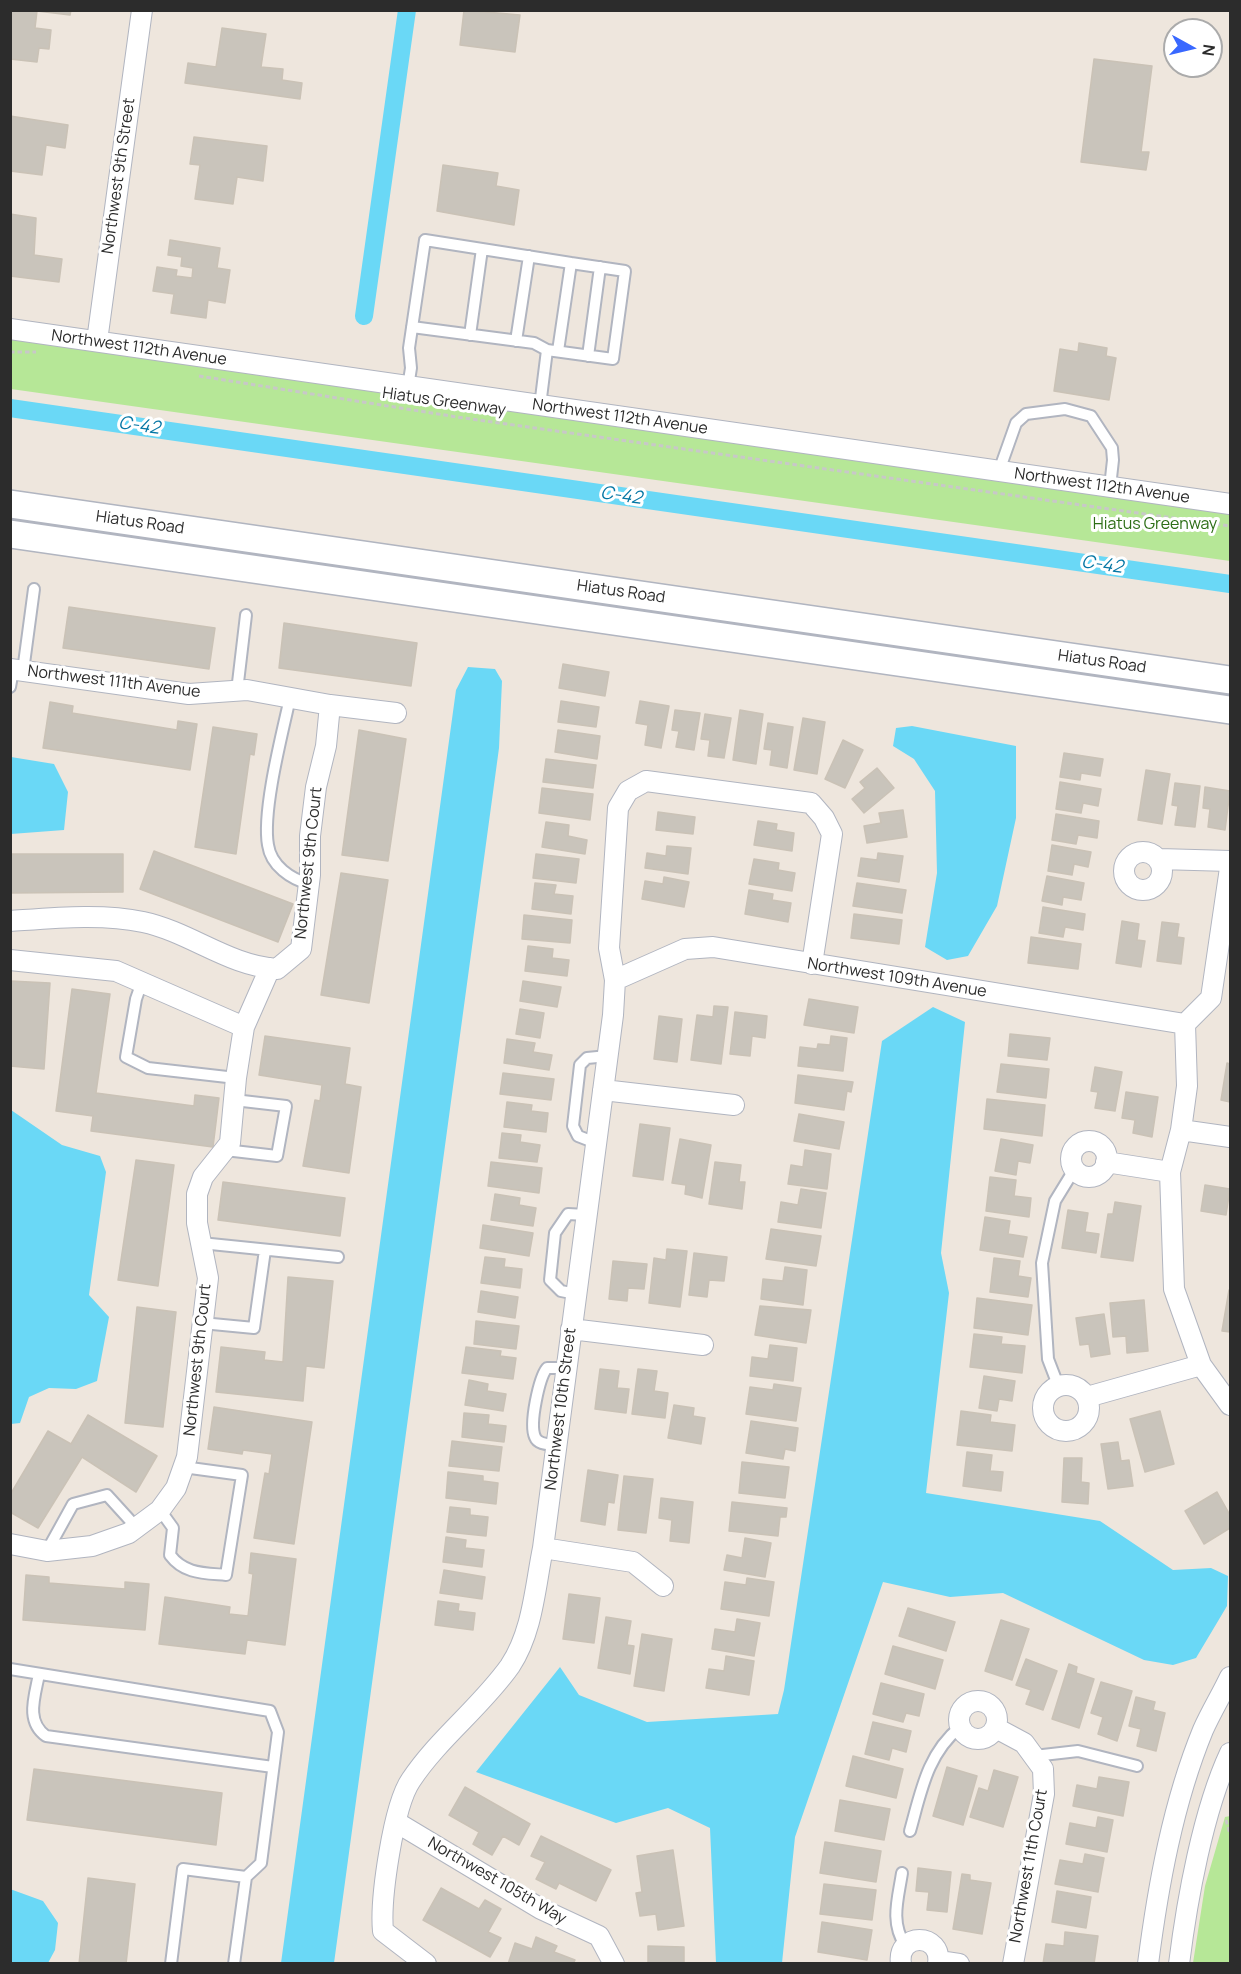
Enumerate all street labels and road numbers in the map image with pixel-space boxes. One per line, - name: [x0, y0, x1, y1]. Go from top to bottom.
- street label: Northwest 9th Street: [99, 97, 139, 255]
- street label: Northwest 112th Avenue: [50, 326, 228, 370]
- street label: Hiatus Greenway: [381, 384, 507, 420]
- street label: Northwest 112th Avenue: [531, 395, 709, 439]
- street label: Northwest 112th Avenue: [1013, 464, 1191, 508]
- street label: Hiatus Road: [95, 507, 185, 539]
- street label: Hiatus Road: [576, 576, 666, 608]
- street label: Hiatus Road: [1057, 646, 1147, 678]
- street label: Northwest 111th Avenue: [26, 662, 202, 702]
- street label: Northwest 9th Court: [291, 786, 327, 940]
- street label: Northwest 109th Avenue: [806, 954, 988, 1002]
- street label: Northwest 9th Court: [180, 1283, 216, 1437]
- street label: Northwest 10th Street: [542, 1327, 580, 1491]
- street label: Northwest 11th Court: [1006, 1788, 1052, 1944]
- street label: Northwest 105th Way: [424, 1833, 570, 1929]

